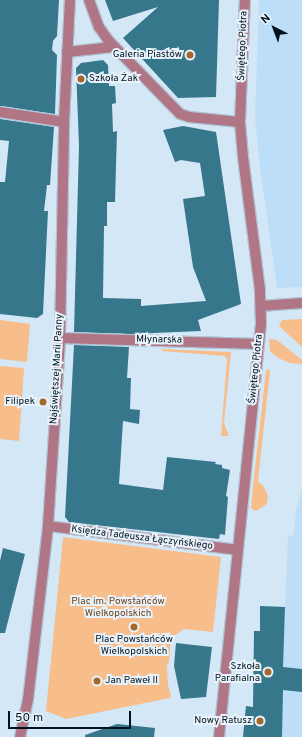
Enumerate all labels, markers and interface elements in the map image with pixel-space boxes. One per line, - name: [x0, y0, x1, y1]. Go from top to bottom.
- north arrow: [254, 8, 294, 48]
- street label: Świętego Piotra: [236, 11, 250, 81]
- text: N: [258, 11, 274, 27]
- place label: Galeria Piastów: [113, 49, 182, 61]
- marker: Galeria Piastów: [185, 50, 195, 60]
- place label: Szkoła Żak: [89, 73, 138, 85]
- marker: Szkoła Żak: [76, 74, 86, 84]
- street label: Najświętszej Marii Panny: [48, 314, 66, 424]
- street label: Młynarska: [136, 334, 182, 346]
- street label: Świętego Piotra: [246, 334, 266, 404]
- place label: Filipek: [5, 396, 35, 408]
- marker: Filipek: [38, 397, 48, 407]
- street label: Księdza Tadeusza Łączyńskiego: [70, 523, 214, 553]
- park label: Plac im. Powstańców Wielkopolskich: [71, 595, 165, 618]
- marker: Plac Powstańców Wielkopolskich: [129, 622, 139, 632]
- place label: Plac Powstańców Wielkopolskich: [95, 633, 173, 656]
- place label: Szkoła Parafialna: [215, 660, 260, 684]
- marker: Szkoła Parafialna: [263, 667, 273, 677]
- place label: Jan Paweł II: [105, 675, 158, 687]
- marker: Jan Paweł II: [92, 676, 102, 686]
- scale bar: [10, 703, 133, 729]
- text: 50 m: [15, 710, 43, 726]
- place label: Nowy Ratusz: [194, 715, 252, 727]
- marker: Nowy Ratusz: [255, 716, 265, 726]

